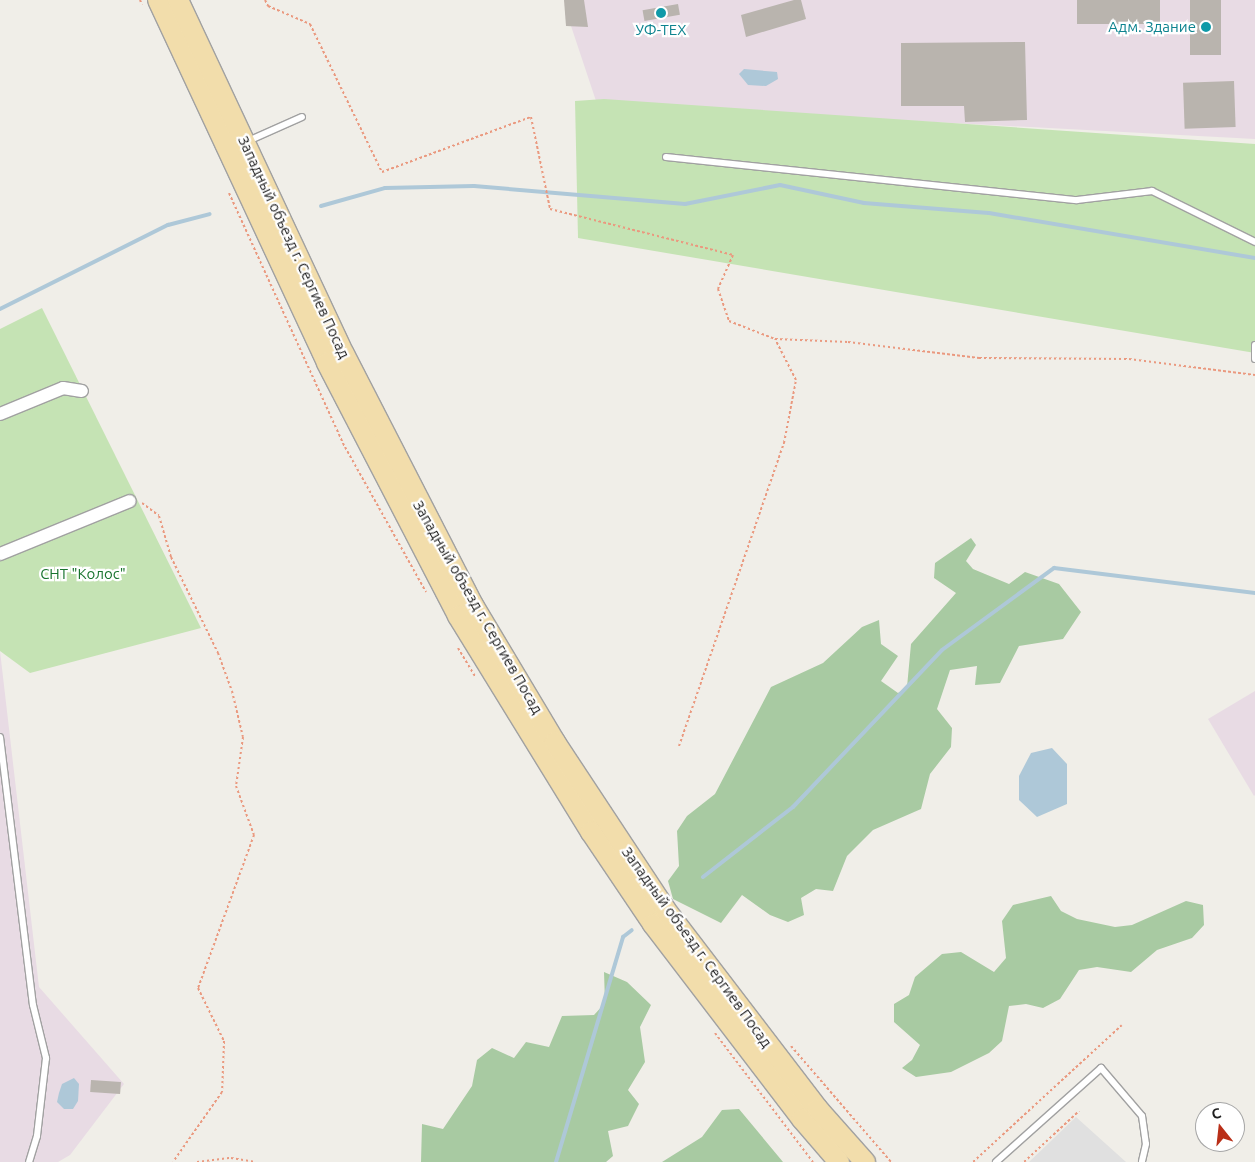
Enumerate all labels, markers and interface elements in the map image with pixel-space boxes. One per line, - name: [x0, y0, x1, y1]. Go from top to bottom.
- marker: УФ-ТЕХ: [655, 7, 667, 19]
- place label: Адм. Здание: [1108, 18, 1196, 36]
- place label: УФ-ТЕХ: [636, 21, 686, 39]
- marker: Адм. Здание: [1200, 21, 1212, 33]
- street label: Западный объезд г. Сергиев Посад: [234, 133, 354, 361]
- street label: Западный объезд г. Сергиев Посад: [409, 497, 547, 717]
- park label: СНТ "Колос": [40, 565, 126, 583]
- street label: Западный объезд г. Сергиев Посад: [618, 843, 776, 1051]
- north arrow: [1195, 1102, 1245, 1152]
- text: С: [1210, 1105, 1223, 1122]

